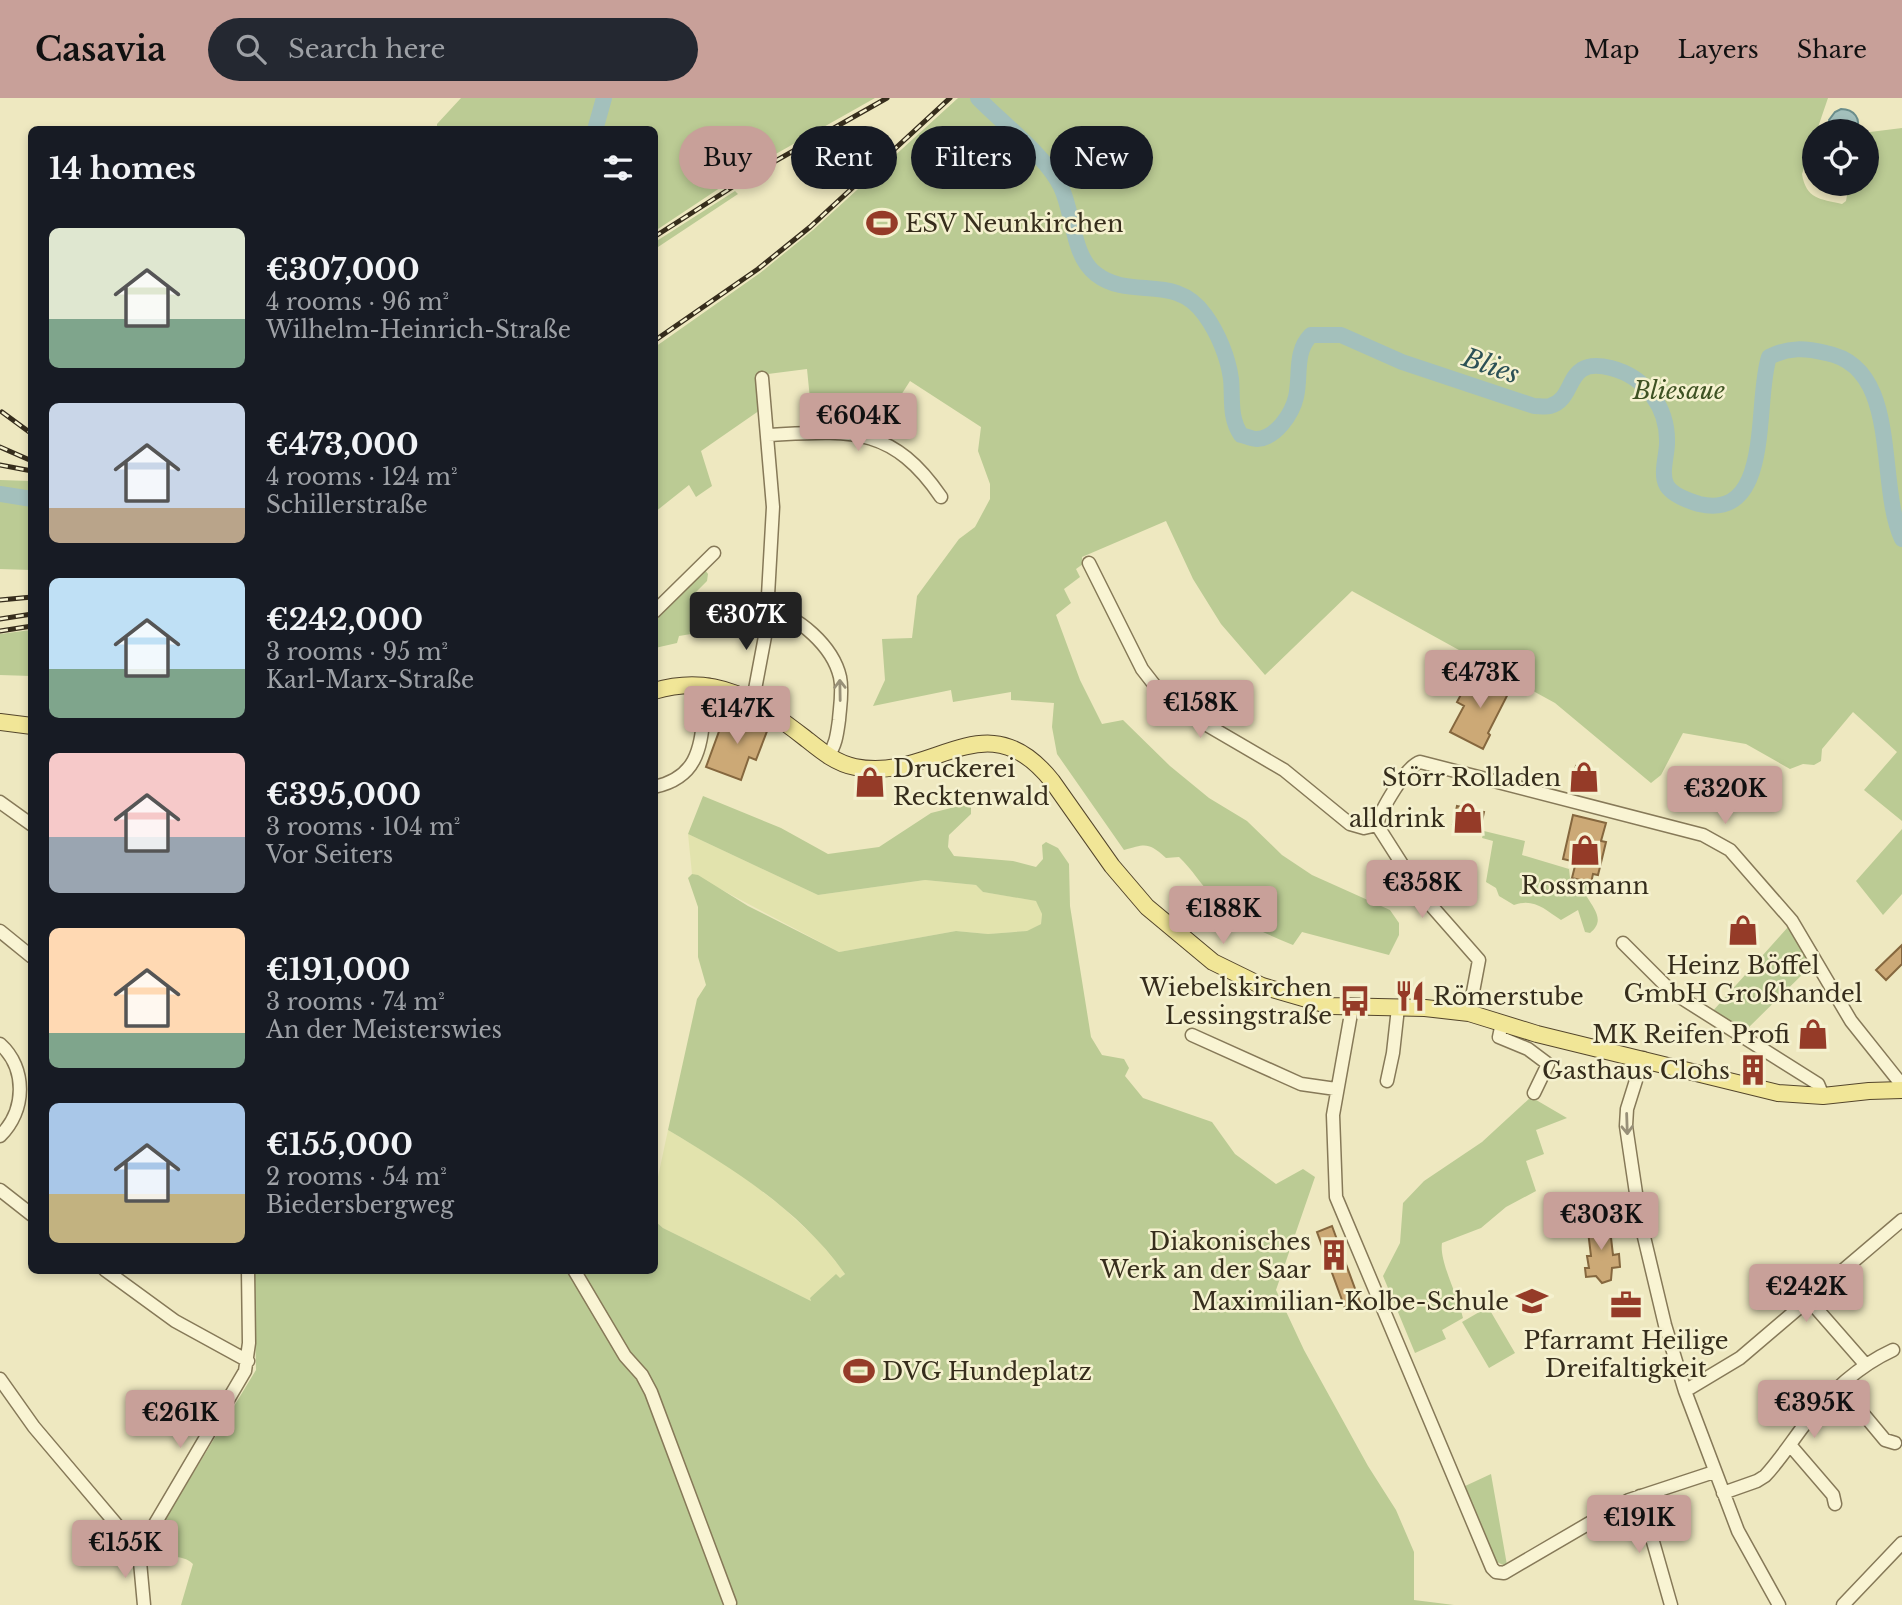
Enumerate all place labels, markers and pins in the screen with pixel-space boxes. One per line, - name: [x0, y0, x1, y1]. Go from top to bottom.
- sports icon: ESV Neunkirchen: [865, 206, 899, 240]
- place label: ESV Neunkirchen: [905, 209, 1124, 238]
- pin: €604K: [809, 394, 907, 453]
- pin: €307K: [697, 592, 795, 652]
- pin: €473K: [1431, 650, 1529, 710]
- pin: €158K: [1151, 680, 1249, 740]
- pin: €147K: [688, 686, 786, 746]
- place label: Druckerei Recktenwald: [893, 754, 1050, 811]
- shop icon: Störr Rolladen: [1567, 760, 1601, 794]
- place label: Störr Rolladen: [1382, 763, 1561, 792]
- shop icon: Druckerei Recktenwald: [853, 765, 887, 799]
- pin: €320K: [1676, 766, 1774, 826]
- shop icon: alldrink: [1451, 801, 1485, 835]
- place label: alldrink: [1349, 804, 1445, 833]
- shop icon: Rossmann: [1568, 833, 1602, 867]
- pin: €358K: [1373, 860, 1471, 920]
- place label: Rossmann: [1521, 871, 1649, 900]
- pin: €188K: [1174, 886, 1272, 946]
- shop icon: Heinz Böffel GmbH Großhandel: [1726, 913, 1760, 947]
- place label: Heinz Böffel GmbH Großhandel: [1623, 951, 1863, 1008]
- place label: Wiebelskirchen Lessingstraße: [1139, 973, 1332, 1030]
- restaurant icon: Römerstube: [1393, 979, 1427, 1013]
- place label: Römerstube: [1433, 982, 1584, 1011]
- bus stop icon: Wiebelskirchen Lessingstraße: [1338, 984, 1372, 1018]
- shop icon: MK Reifen Profi: [1796, 1017, 1830, 1051]
- place label: MK Reifen Profi: [1592, 1020, 1790, 1049]
- building icon: Gasthaus Clohs: [1736, 1053, 1770, 1087]
- place label: Gasthaus Clohs: [1542, 1056, 1730, 1085]
- pin: €303K: [1552, 1192, 1650, 1252]
- place label: Diakonisches Werk an der Saar: [1099, 1227, 1312, 1284]
- building icon: Diakonisches Werk an der Saar: [1317, 1238, 1351, 1272]
- pin: €242K: [1757, 1264, 1855, 1324]
- school or university icon: Maximilian-Kolbe-Schule: [1515, 1284, 1549, 1318]
- place label: Maximilian-Kolbe-Schule: [1192, 1287, 1509, 1316]
- office icon: Pfarramt Heilige Dreifaltigkeit: [1609, 1288, 1643, 1322]
- place label: Pfarramt Heilige Dreifaltigkeit: [1523, 1326, 1729, 1383]
- sports icon: DVG Hundeplatz: [842, 1354, 876, 1388]
- place label: DVG Hundeplatz: [882, 1357, 1092, 1386]
- pin: €395K: [1765, 1380, 1863, 1440]
- pin: €261K: [131, 1390, 229, 1450]
- pin: €191K: [1590, 1496, 1688, 1555]
- pin: €155K: [76, 1520, 174, 1580]

